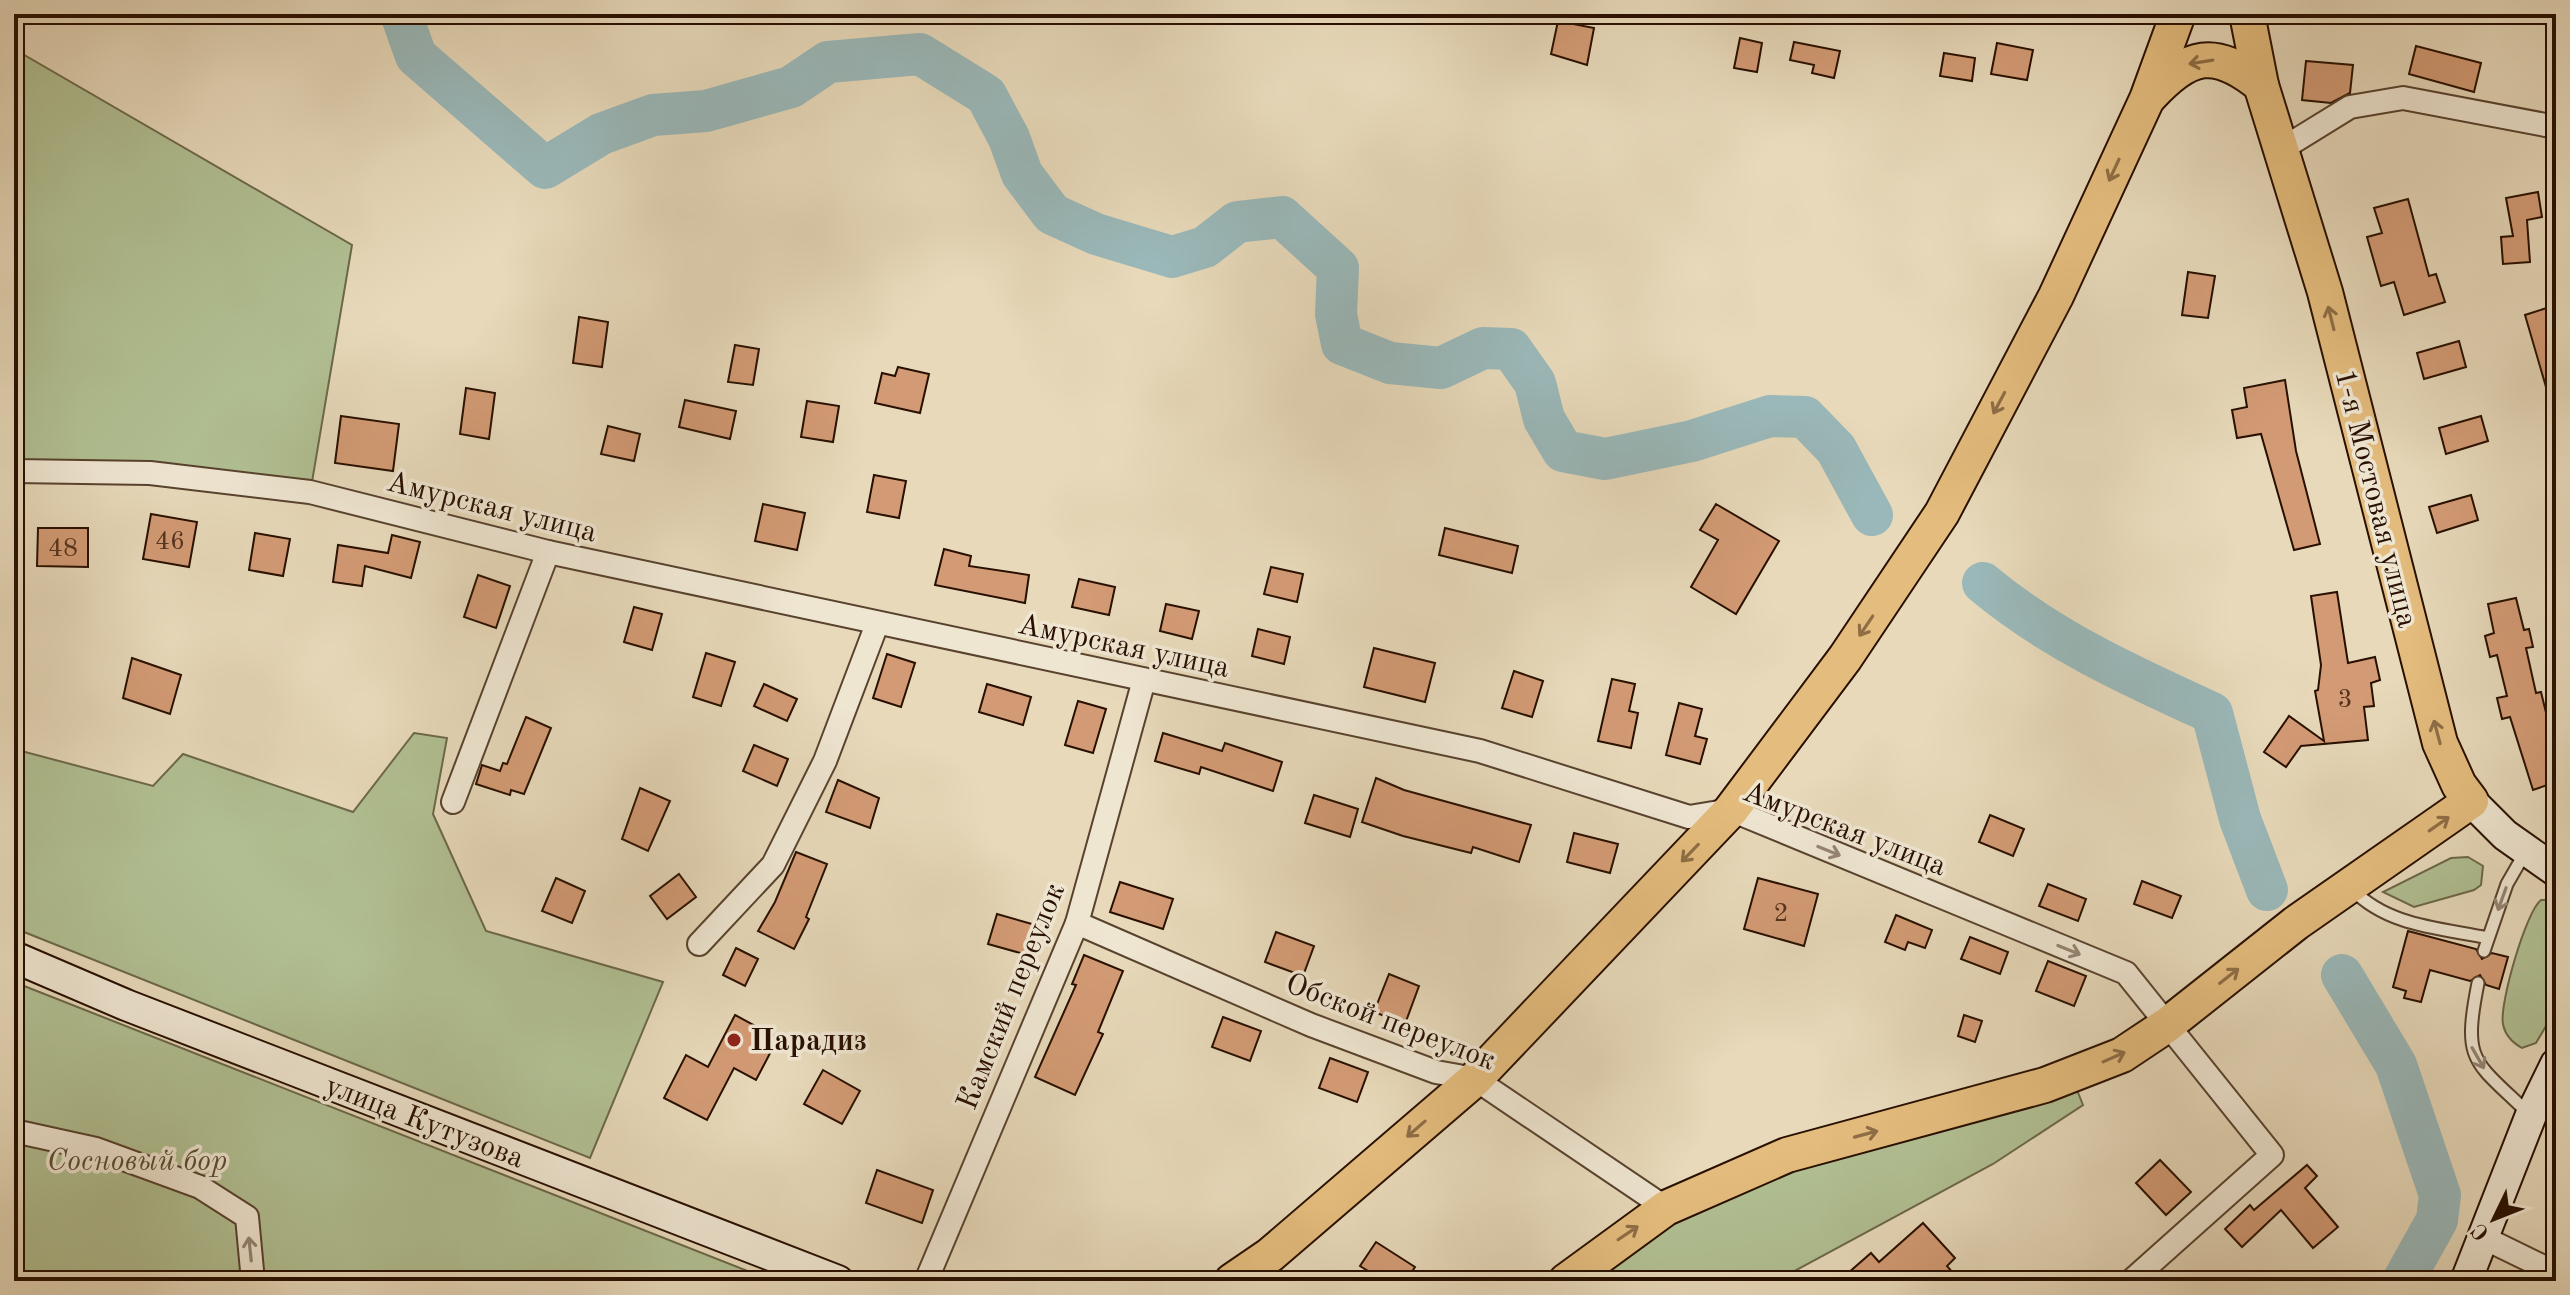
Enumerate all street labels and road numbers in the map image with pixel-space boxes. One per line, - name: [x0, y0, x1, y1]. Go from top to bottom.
- street label: 1-я Мостовая улица: [2328, 366, 2422, 631]
- street label: Амурская улица: [383, 467, 600, 549]
- street label: Амурская улица: [1015, 610, 1232, 684]
- street label: Амурская улица: [1738, 777, 1950, 883]
- street label: Камский переулок: [953, 879, 1071, 1114]
- street label: Обской переулок: [1281, 969, 1499, 1077]
- street label: улица Кутузова: [321, 1071, 528, 1175]

